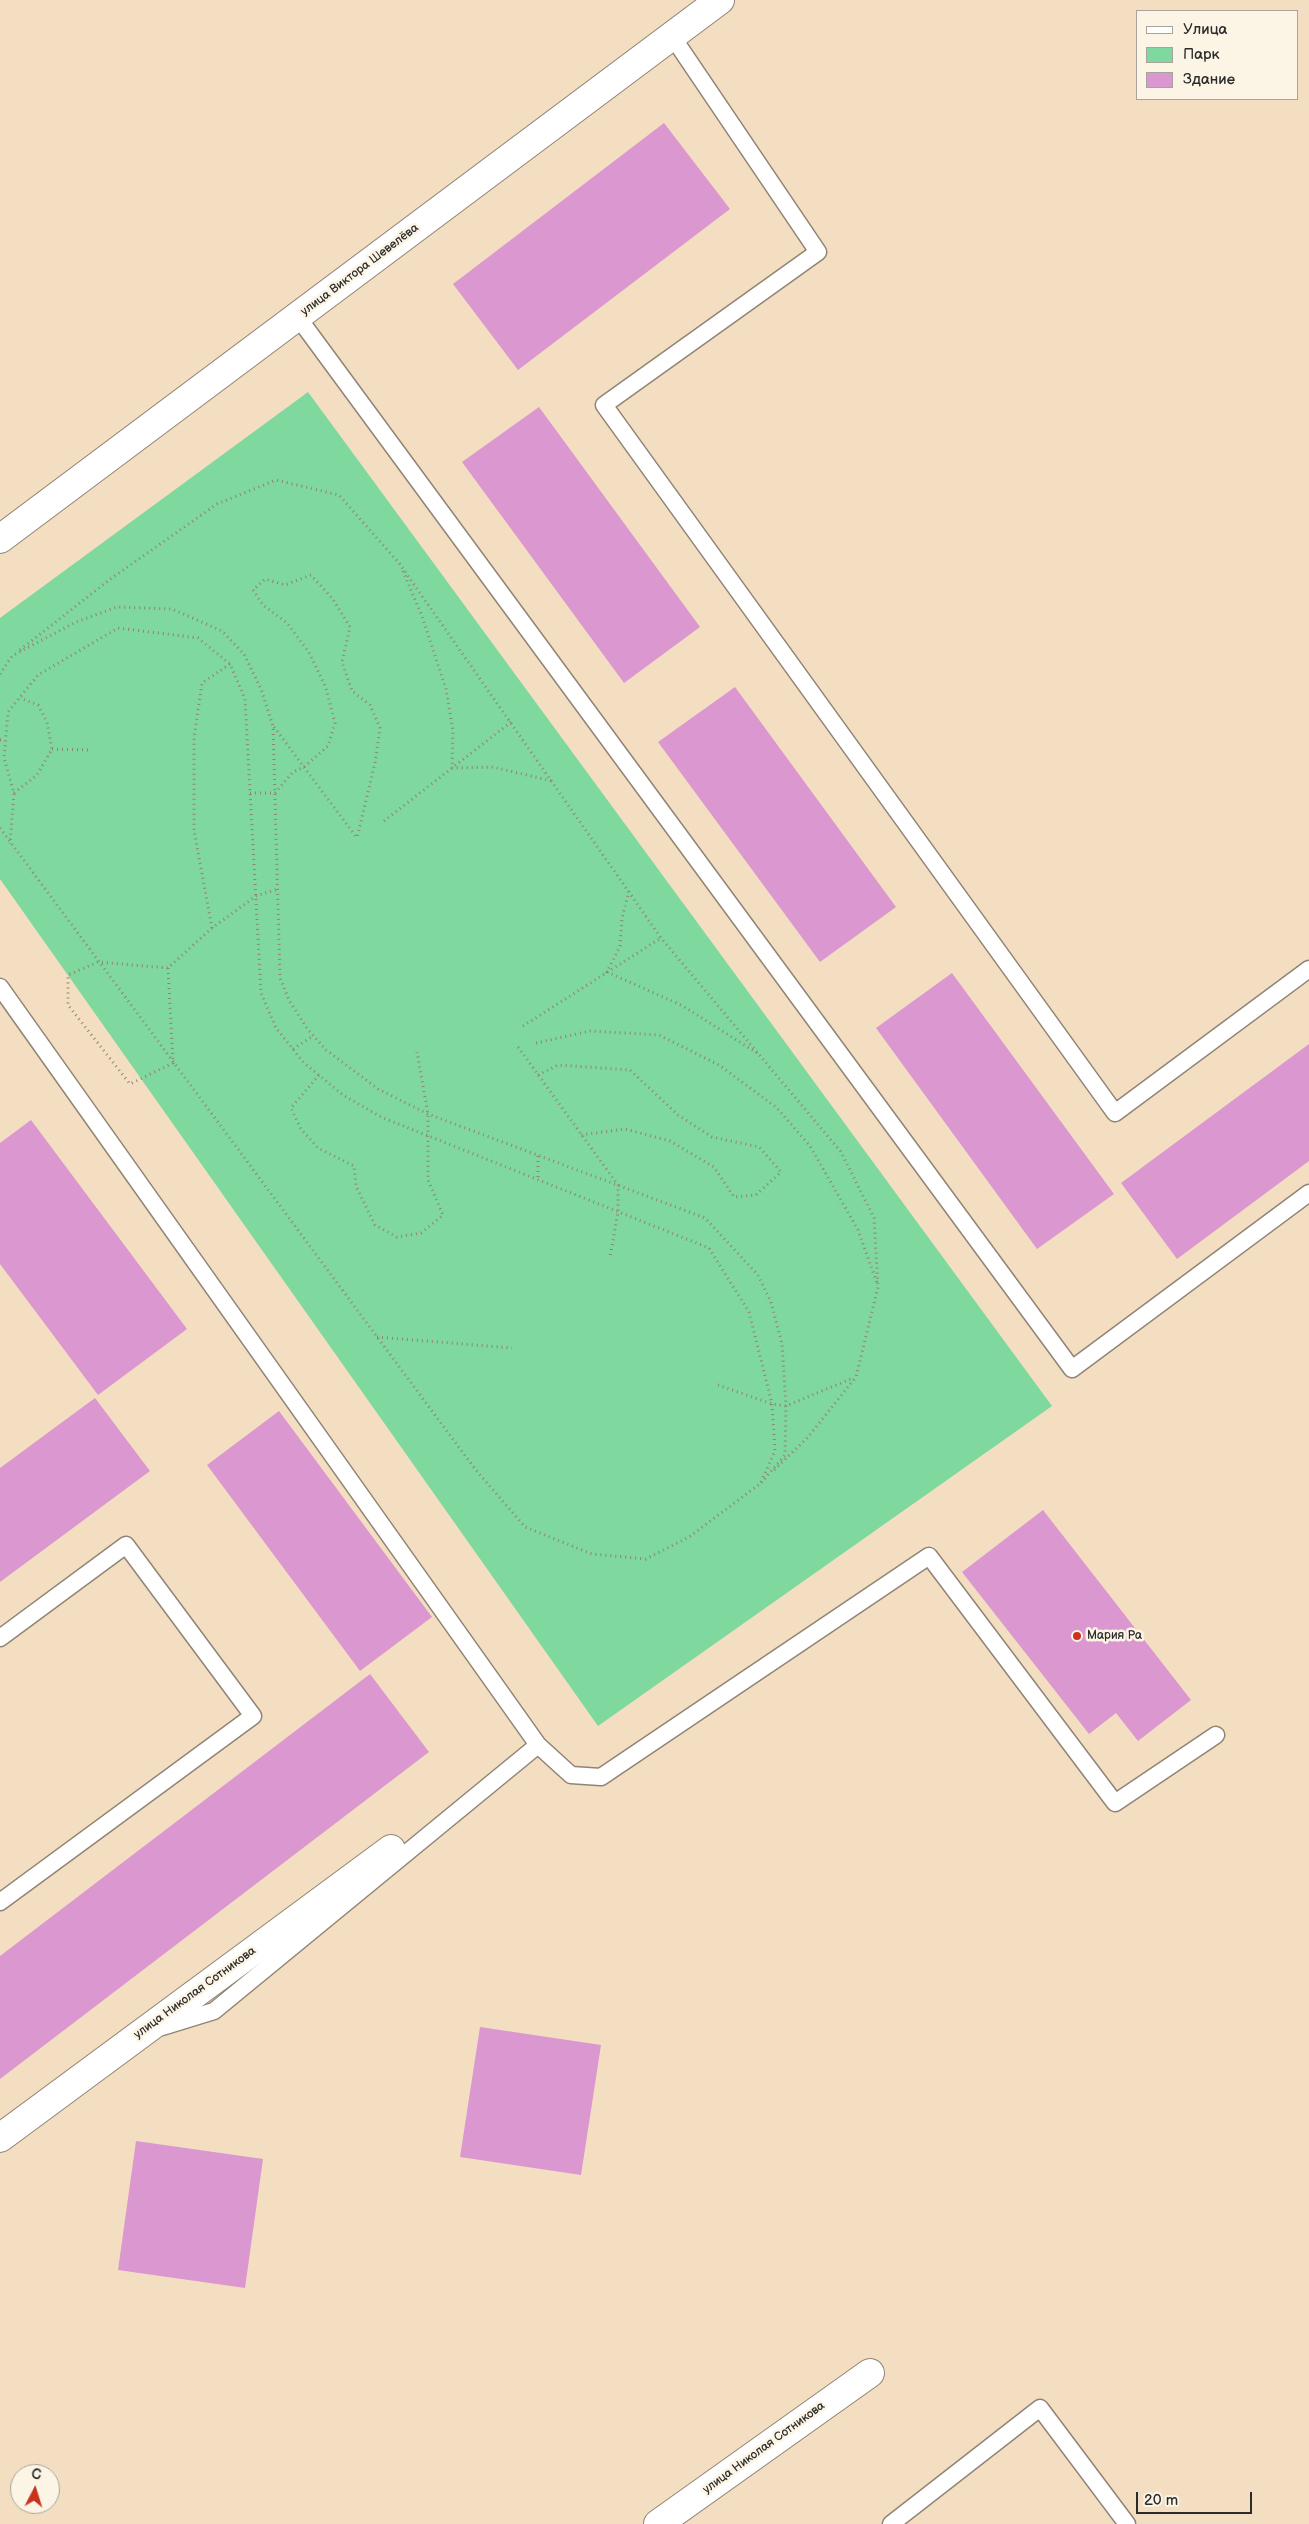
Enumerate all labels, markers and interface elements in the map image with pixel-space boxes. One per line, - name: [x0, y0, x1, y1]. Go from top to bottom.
- legend: [1136, 10, 1299, 100]
- text: Улица: [1183, 20, 1227, 39]
- text: Парк: [1183, 45, 1220, 64]
- text: Здание: [1183, 70, 1235, 89]
- street label: улица Виктора Шевелёва: [298, 221, 422, 319]
- place label: Мария Ра: [1087, 1629, 1142, 1643]
- marker: Мария Ра: [1071, 1630, 1083, 1642]
- street label: улица Николая Сотникова: [131, 1944, 259, 2042]
- street label: улица Николая Сотникова: [700, 2399, 828, 2497]
- north arrow: [10, 2464, 60, 2514]
- text: С: [31, 2466, 42, 2483]
- scale bar: [1139, 2482, 1255, 2514]
- text: 20 m: [1144, 2491, 1178, 2510]

